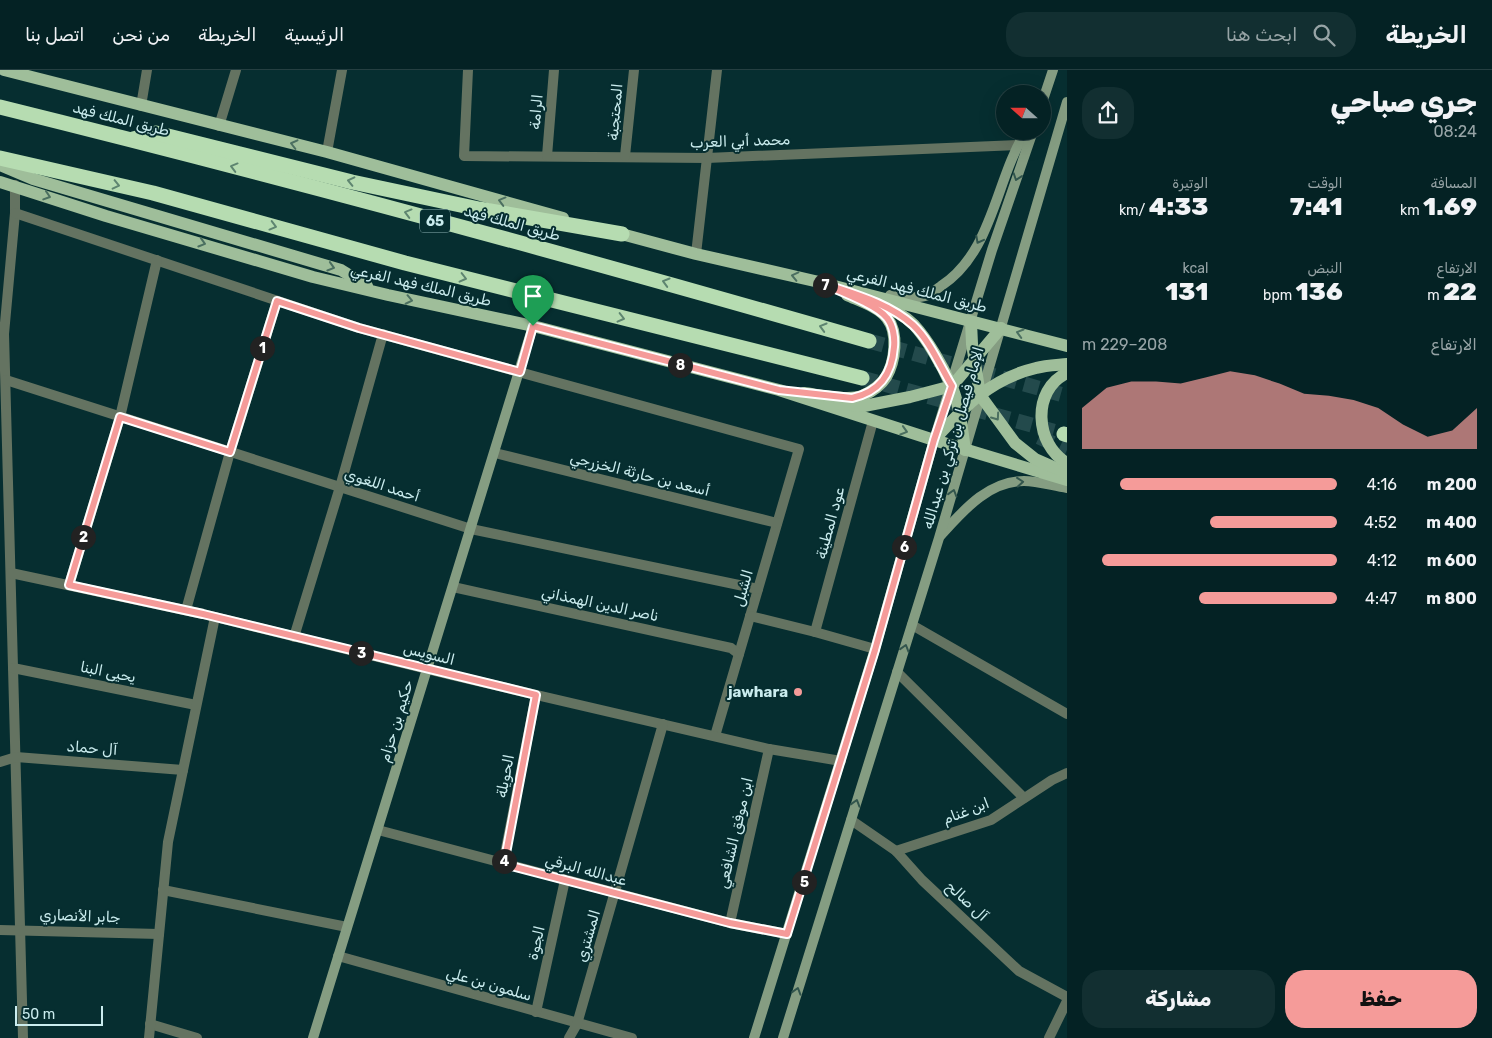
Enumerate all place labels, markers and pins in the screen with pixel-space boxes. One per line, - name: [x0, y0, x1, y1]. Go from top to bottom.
- pin: 7: [812, 272, 838, 298]
- pin: [512, 275, 554, 326]
- pin: 1: [250, 336, 274, 360]
- pin: 8: [668, 352, 692, 378]
- pin: 2: [70, 524, 96, 550]
- pin: 6: [892, 534, 916, 560]
- pin: 3: [348, 640, 374, 666]
- place label: jawhara: [727, 683, 788, 701]
- marker: jawhara: [792, 686, 804, 698]
- pin: 4: [492, 848, 516, 874]
- pin: 5: [792, 870, 816, 894]

